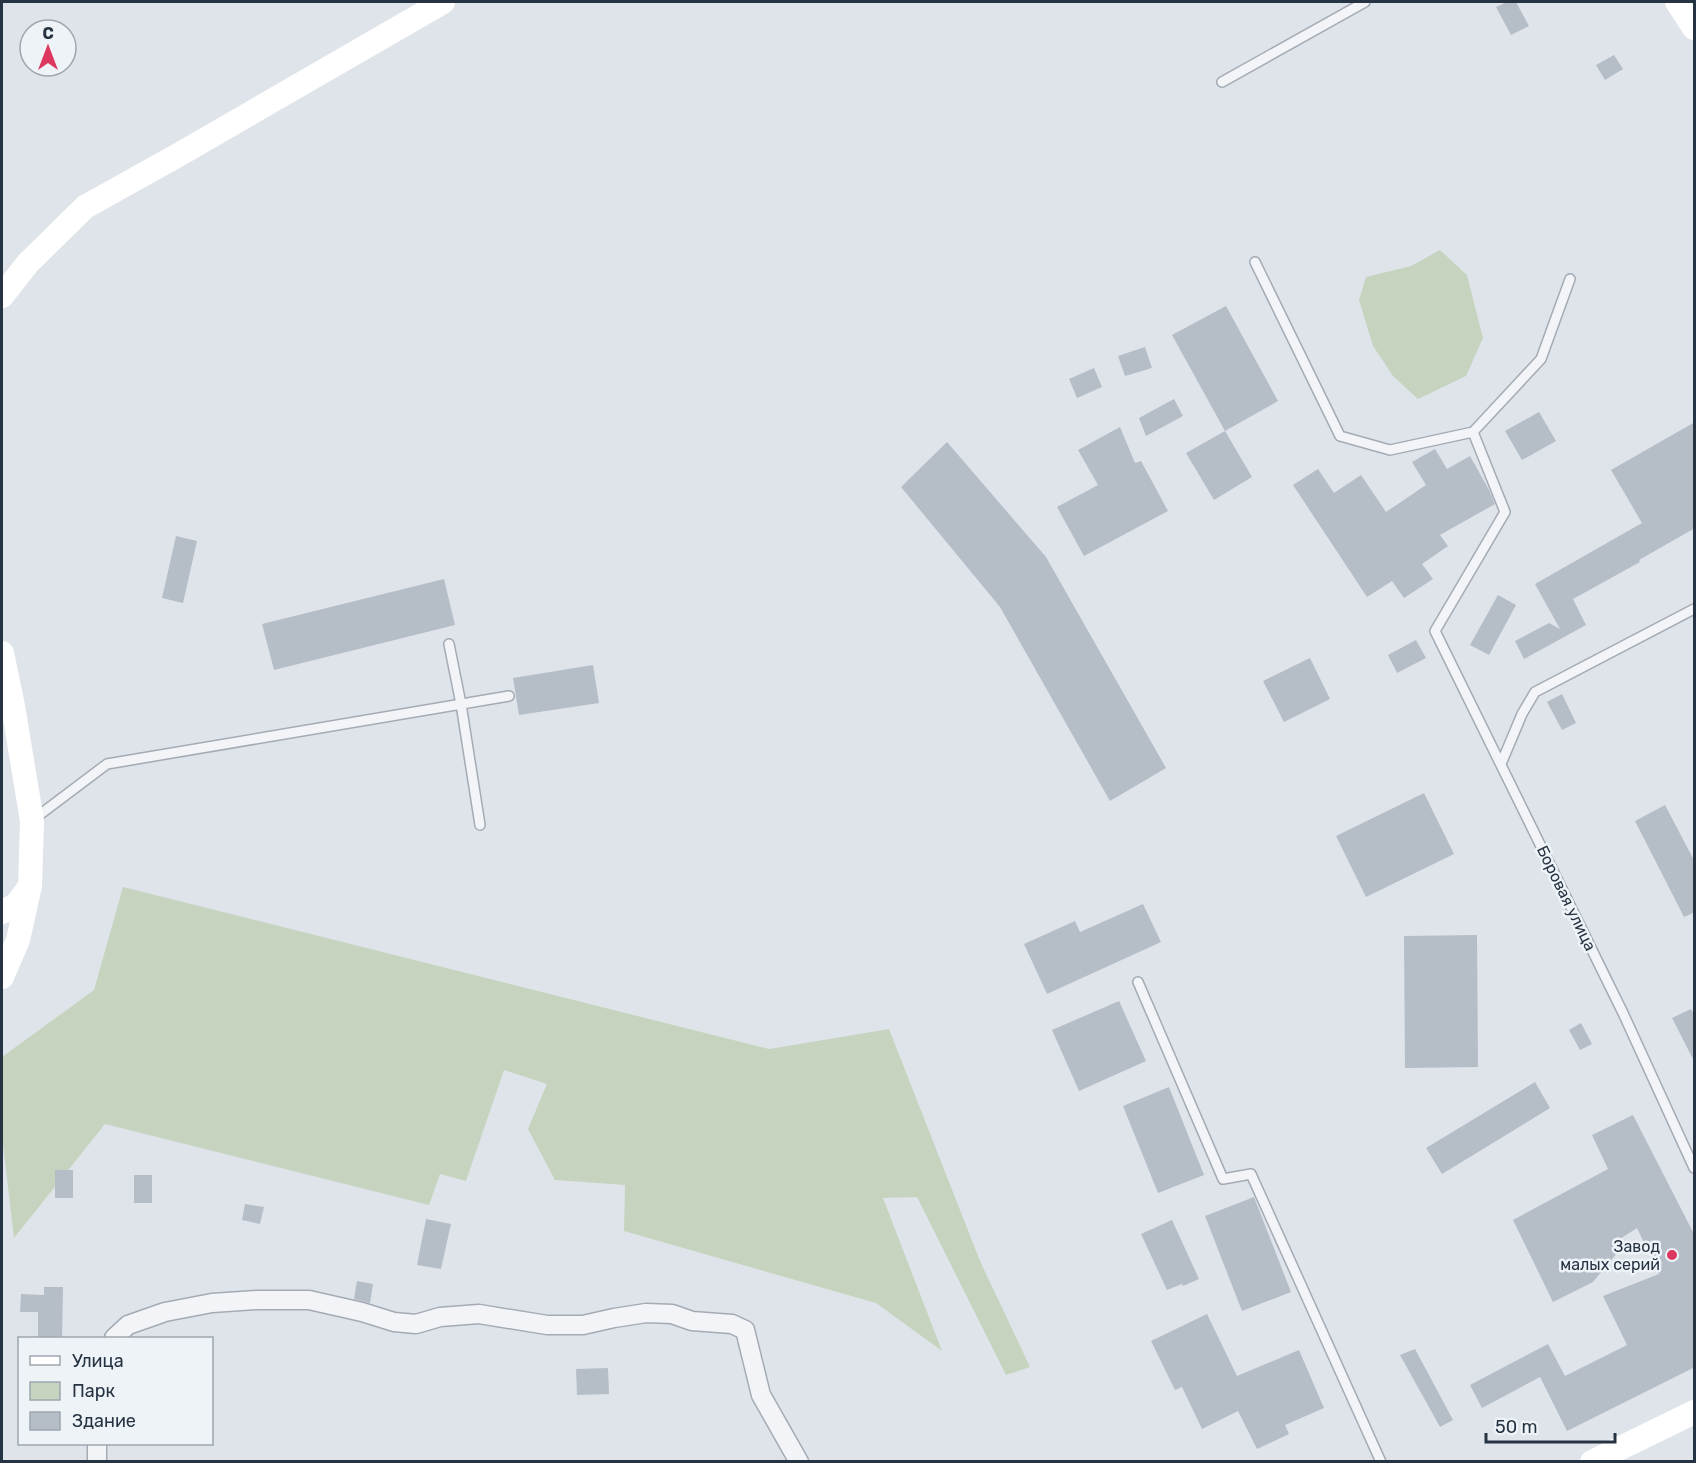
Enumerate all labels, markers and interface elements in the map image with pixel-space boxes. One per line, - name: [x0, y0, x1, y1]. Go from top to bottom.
- north arrow: [18, 18, 78, 78]
- text: С: [42, 24, 54, 43]
- street label: Боровая улица: [1533, 843, 1600, 954]
- place label: Завод малых серий: [1560, 1237, 1660, 1274]
- marker: Завод малых серий: [1665, 1248, 1679, 1262]
- legend: [18, 1337, 213, 1445]
- text: Улица: [72, 1350, 124, 1372]
- text: Парк: [72, 1380, 116, 1402]
- scale bar: [1486, 1406, 1615, 1444]
- text: Здание: [72, 1410, 136, 1432]
- text: 50 m: [1495, 1416, 1538, 1438]

